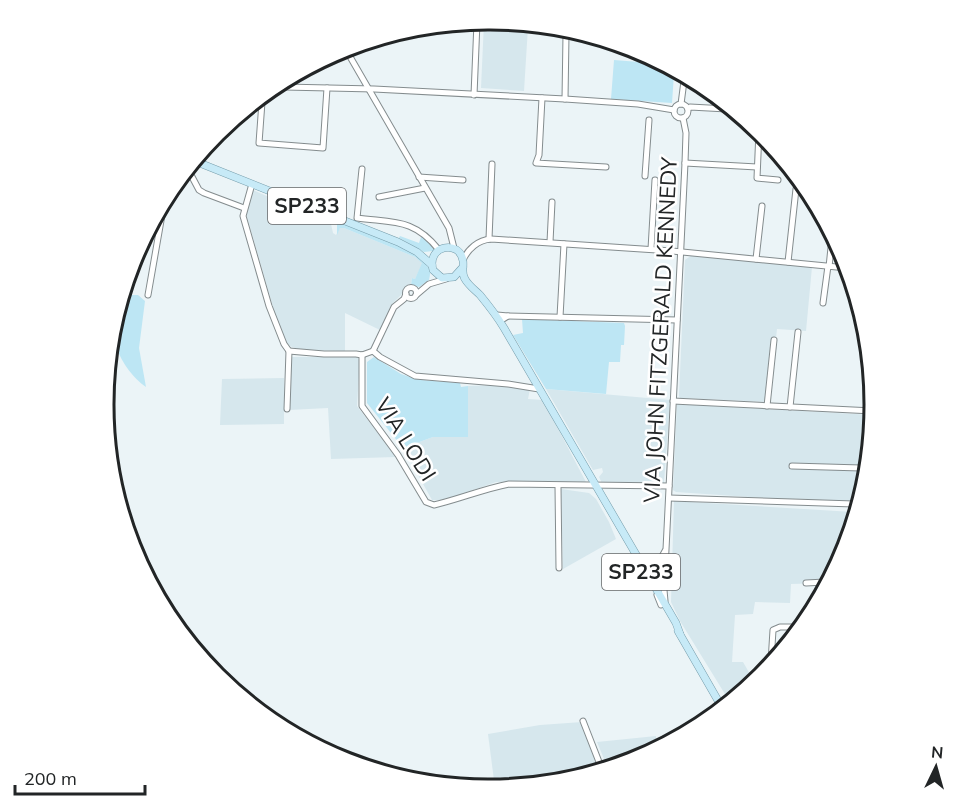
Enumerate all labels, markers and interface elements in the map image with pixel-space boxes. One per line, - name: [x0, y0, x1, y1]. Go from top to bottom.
- street label: VIA JOHN FITZGERALD KENNEDY: [637, 156, 683, 504]
- road number: SP233: [268, 188, 346, 224]
- street label: VIA LODI: [369, 392, 443, 486]
- road number: SP233: [602, 554, 680, 590]
- north arrow: [906, 737, 966, 797]
- text: N: [930, 742, 944, 763]
- scale bar: [15, 758, 146, 796]
- text: 200 m: [24, 767, 77, 790]

